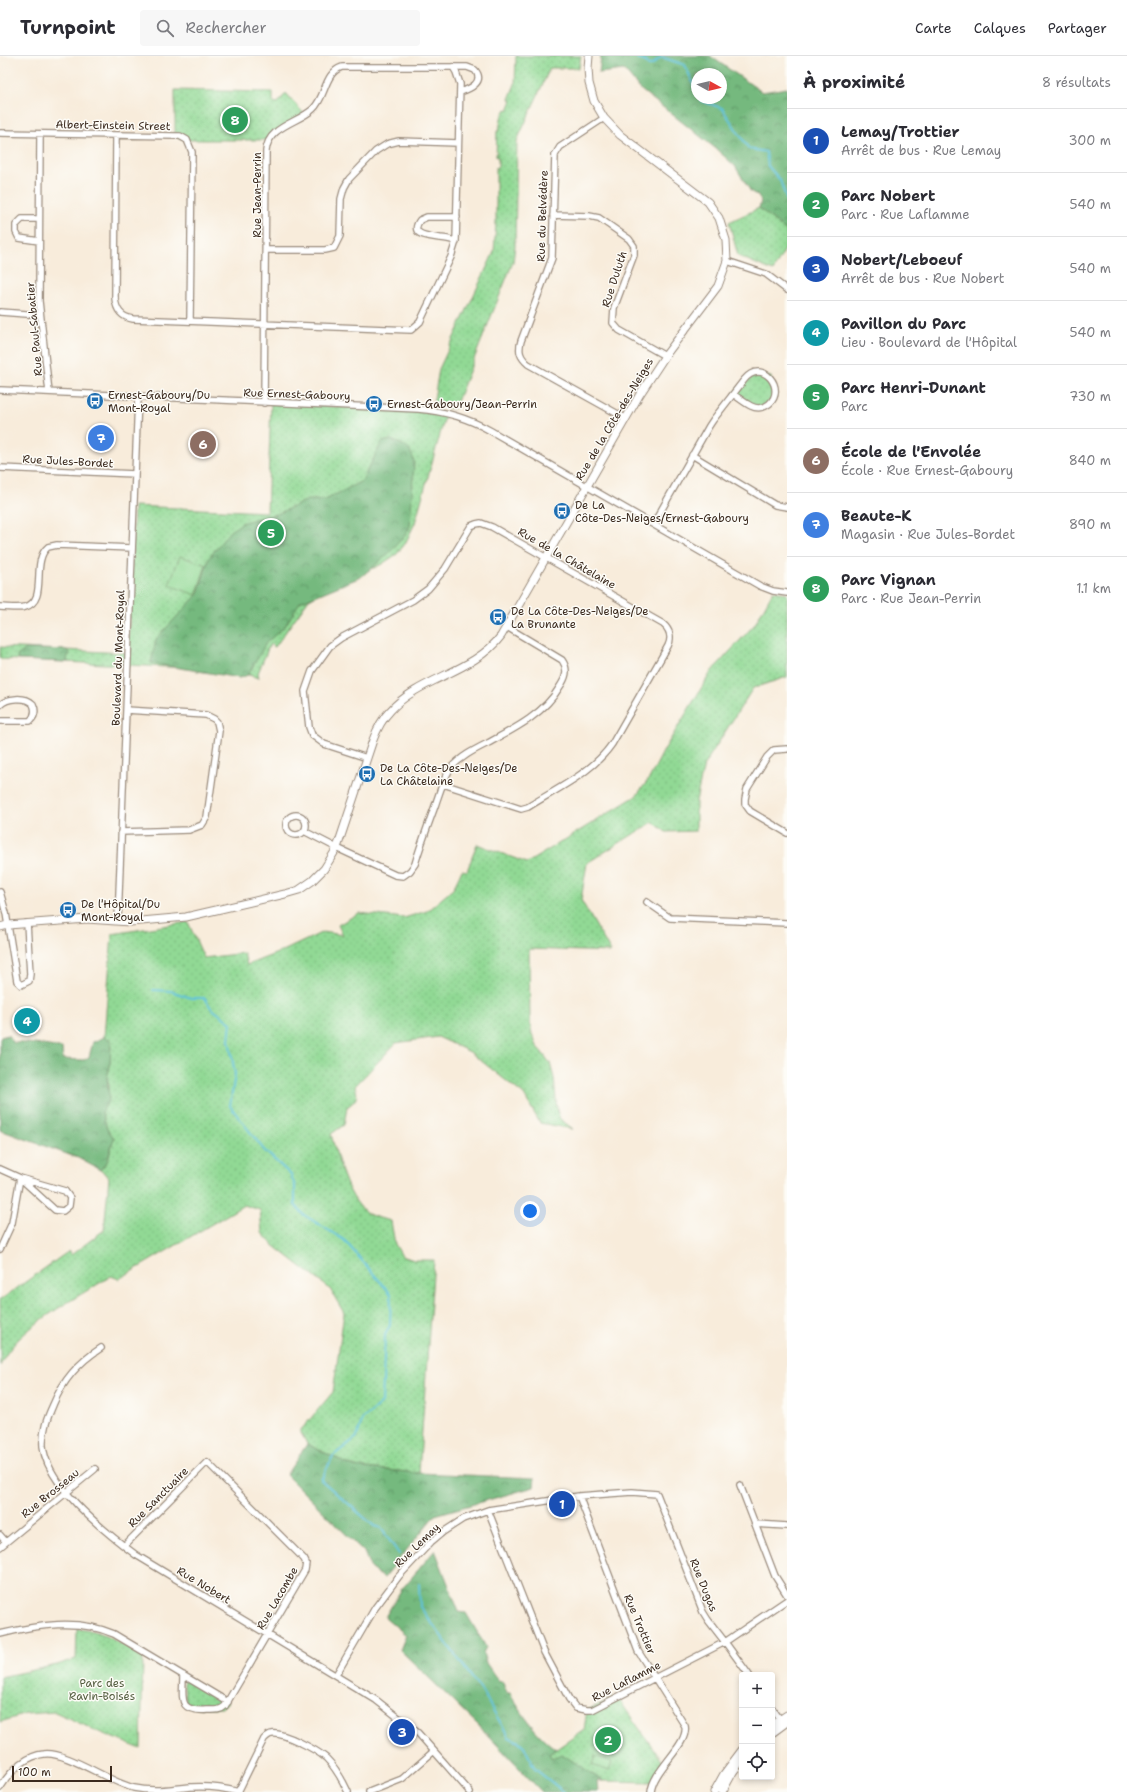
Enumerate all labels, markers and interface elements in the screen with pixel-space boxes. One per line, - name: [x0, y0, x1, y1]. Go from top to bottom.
- search box: [140, 10, 420, 46]
- text: Turnpoint: [20, 15, 116, 40]
- icon: search: [154, 17, 176, 39]
- text: Rechercher: [186, 18, 267, 38]
- text: Carte: [915, 19, 952, 37]
- text: Calques: [974, 19, 1026, 37]
- text: Partager: [1048, 19, 1107, 37]
- north arrow: [691, 68, 727, 104]
- text: À proximité: [803, 71, 905, 93]
- text: 8 résultats: [1042, 74, 1111, 91]
- pin: 8: [222, 105, 248, 135]
- street label: Albert-Einstein Street: [55, 117, 171, 134]
- text: Lemay/Trottier: [841, 122, 960, 142]
- text: 1: [813, 132, 819, 149]
- text: 300 m: [1068, 132, 1111, 149]
- text: Arrêt de bus · Rue Lemay: [841, 142, 1001, 159]
- street label: Rue Jean-Perrin: [250, 152, 265, 238]
- street label: Rue du Belvédère: [533, 170, 552, 262]
- text: Parc Nobert: [841, 186, 935, 206]
- text: 2: [811, 196, 821, 213]
- text: 540 m: [1070, 196, 1111, 213]
- text: Parc · Rue Laflamme: [841, 206, 970, 223]
- street label: Rue Duluth: [598, 249, 631, 309]
- text: Nobert/Leboeuf: [841, 250, 963, 270]
- text: 3: [811, 260, 821, 277]
- text: 540 m: [1070, 260, 1111, 277]
- text: Arrêt de bus · Rue Nobert: [841, 270, 1004, 287]
- street label: Rue Paul-Sabatier: [23, 281, 46, 377]
- text: Pavillon du Parc: [841, 314, 966, 334]
- text: 4: [811, 324, 821, 341]
- text: 540 m: [1070, 324, 1111, 341]
- text: Lieu · Boulevard de l'Hôpital: [841, 334, 1017, 351]
- street label: Rue de la Côte-des-Neiges: [572, 355, 657, 483]
- text: Parc Henri-Dunant: [841, 378, 986, 398]
- street label: Rue Ernest-Gaboury: [243, 385, 351, 404]
- place label: Ernest-Gaboury/Du Mont-Royal: [108, 388, 210, 416]
- text: 5: [812, 388, 820, 405]
- text: 730 m: [1069, 388, 1111, 405]
- bus stop icon: Ernest-Gaboury/Du Mont-Royal: [85, 391, 105, 411]
- bus stop icon: Ernest-Gaboury/Jean-Perrin: [364, 394, 384, 414]
- place label: Ernest-Gaboury/Jean-Perrin: [387, 397, 537, 412]
- text: Parc: [841, 398, 868, 415]
- pin: 7: [88, 423, 114, 453]
- pin: 6: [190, 429, 216, 459]
- text: École de l'Envolée: [841, 442, 981, 462]
- street label: Rue Jules-Bordet: [22, 452, 114, 471]
- text: 6: [811, 452, 821, 469]
- text: 840 m: [1069, 452, 1111, 469]
- text: École · Rue Ernest-Gaboury: [841, 462, 1013, 479]
- place label: De La Côte-Des-Neiges/Ernest-Gaboury: [575, 498, 749, 526]
- bus stop icon: De La Côte-Des-Neiges/Ernest-Gaboury: [552, 501, 572, 521]
- text: Beaute-K: [841, 506, 912, 526]
- text: 7: [811, 516, 821, 533]
- text: 890 m: [1069, 516, 1111, 533]
- pin: 5: [258, 518, 284, 548]
- street label: Rue de la Châtelaine: [515, 524, 619, 593]
- text: Magasin · Rue Jules-Bordet: [841, 526, 1015, 543]
- text: Parc Vignan: [841, 570, 936, 590]
- text: 8: [811, 580, 821, 597]
- text: 1.1 km: [1076, 580, 1111, 597]
- street label: Boulevard du Mont-Royal: [109, 589, 128, 726]
- text: Parc · Rue Jean-Perrin: [841, 590, 981, 607]
- place label: De La Côte-Des-Neiges/De La Brunante: [511, 604, 649, 632]
- bus stop icon: De La Côte-Des-Neiges/De La Brunante: [488, 607, 508, 627]
- place label: De La Côte-Des-Neiges/De La Châtelaine: [380, 761, 518, 789]
- bus stop icon: De La Côte-Des-Neiges/De La Châtelaine: [357, 764, 377, 784]
- place label: De l'Hôpital/Du Mont-Royal: [81, 897, 160, 925]
- bus stop icon: De l'Hôpital/Du Mont-Royal: [58, 900, 78, 920]
- pin: 4: [14, 1006, 40, 1036]
- your location: [520, 1201, 540, 1221]
- street label: Rue Sanctuaire: [125, 1464, 192, 1531]
- street label: Rue Brosseau: [18, 1465, 83, 1521]
- pin: 1: [549, 1489, 575, 1519]
- street label: Rue Lemay: [391, 1520, 443, 1571]
- street label: Rue Dugas: [686, 1556, 721, 1614]
- street label: Rue Nobert: [174, 1563, 234, 1608]
- street label: Rue Lacombe: [253, 1564, 302, 1632]
- street label: Rue Trottier: [620, 1592, 659, 1657]
- street label: Rue Laflamme: [589, 1658, 663, 1705]
- map controls: [739, 1672, 775, 1780]
- button: +: [739, 1672, 775, 1708]
- park label: Parc des Ravin-Boisés: [69, 1676, 135, 1704]
- button: −: [739, 1708, 775, 1744]
- pin: 3: [389, 1717, 415, 1747]
- pin: 2: [595, 1725, 621, 1755]
- button: locate: [739, 1744, 775, 1780]
- scale bar: [12, 1764, 112, 1783]
- text: 100 m: [18, 1765, 51, 1780]

